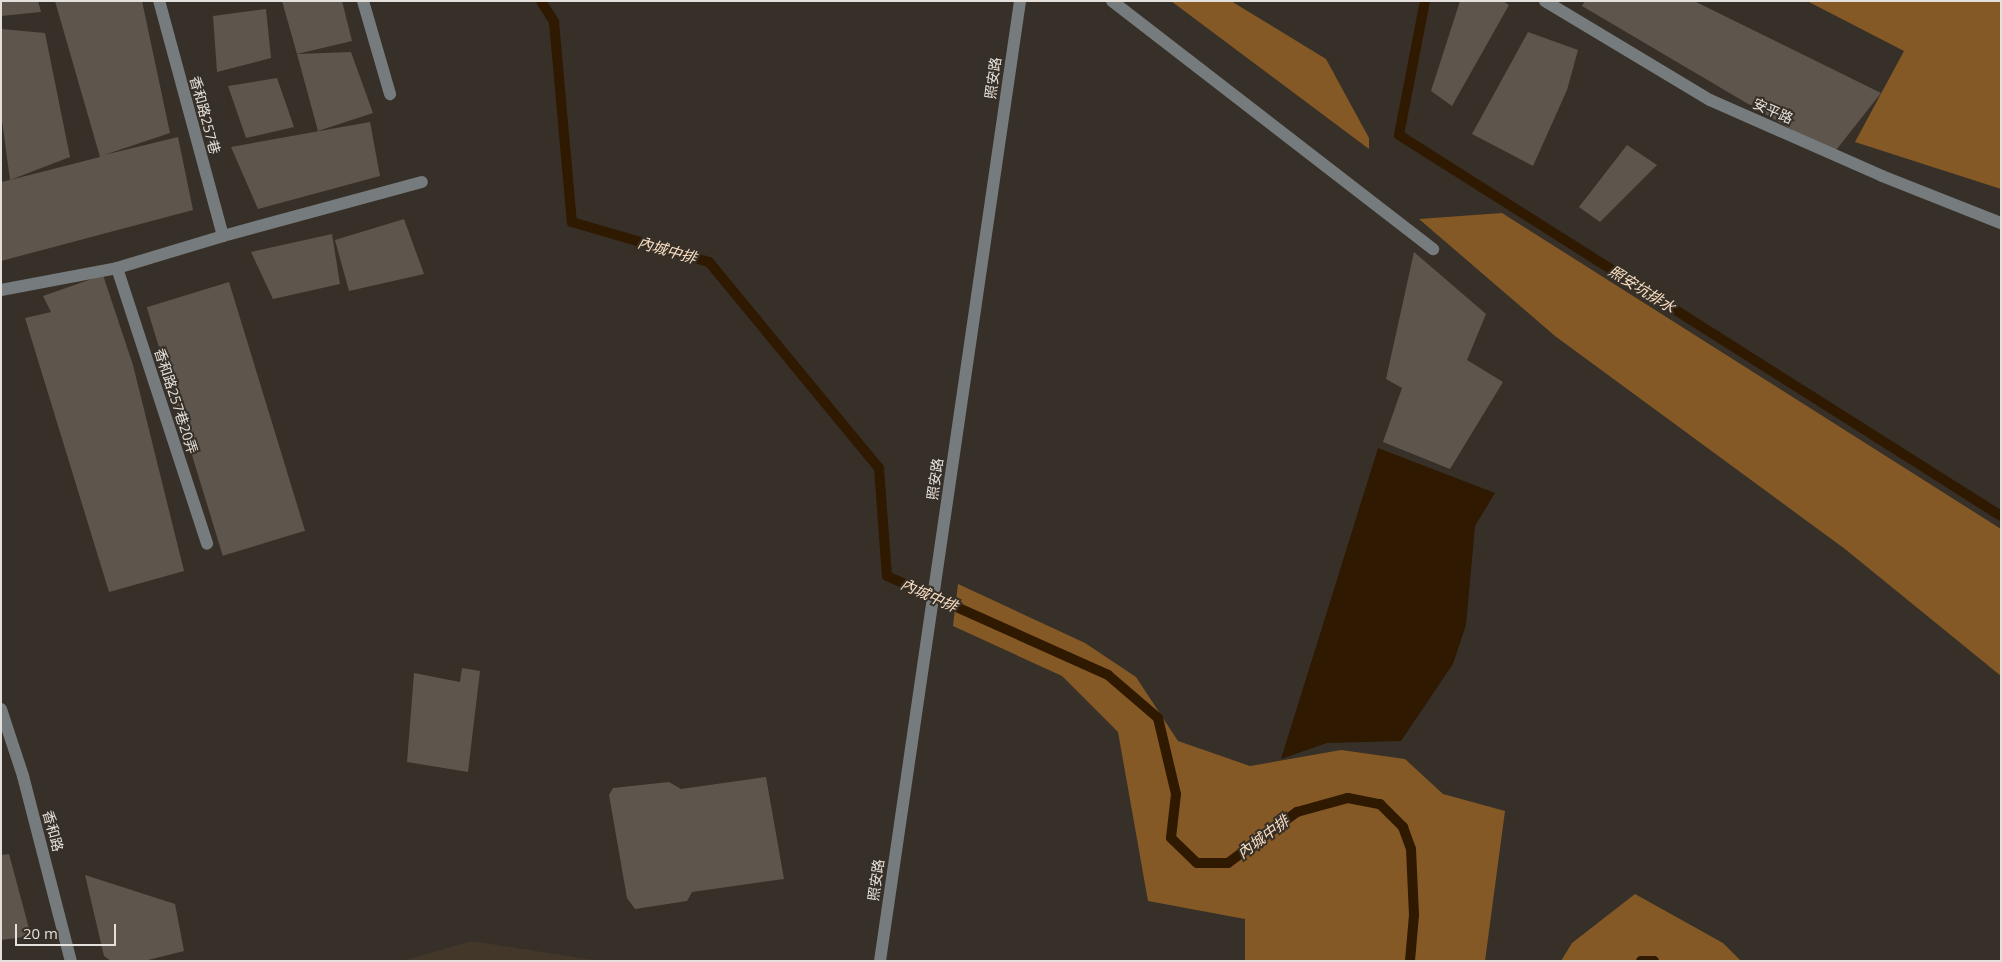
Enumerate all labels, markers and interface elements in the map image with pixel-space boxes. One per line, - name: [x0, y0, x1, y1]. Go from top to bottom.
- street label: 照安路: [982, 56, 1004, 100]
- street label: 香和路257巷: [187, 74, 223, 156]
- street label: 安平路: [1750, 95, 1796, 127]
- water label: 內城中排: [636, 233, 698, 267]
- water label: 照安坑排水: [1605, 261, 1679, 317]
- street label: 香和路257巷20弄: [151, 346, 201, 456]
- street label: 照安路: [924, 457, 946, 501]
- water label: 內城中排: [898, 575, 960, 615]
- street label: 香和路: [39, 809, 67, 853]
- water label: 內城中排: [1234, 812, 1292, 862]
- street label: 照安路: [865, 858, 887, 902]
- scale bar: [18, 914, 119, 946]
- text: 20 m: [23, 923, 58, 943]

